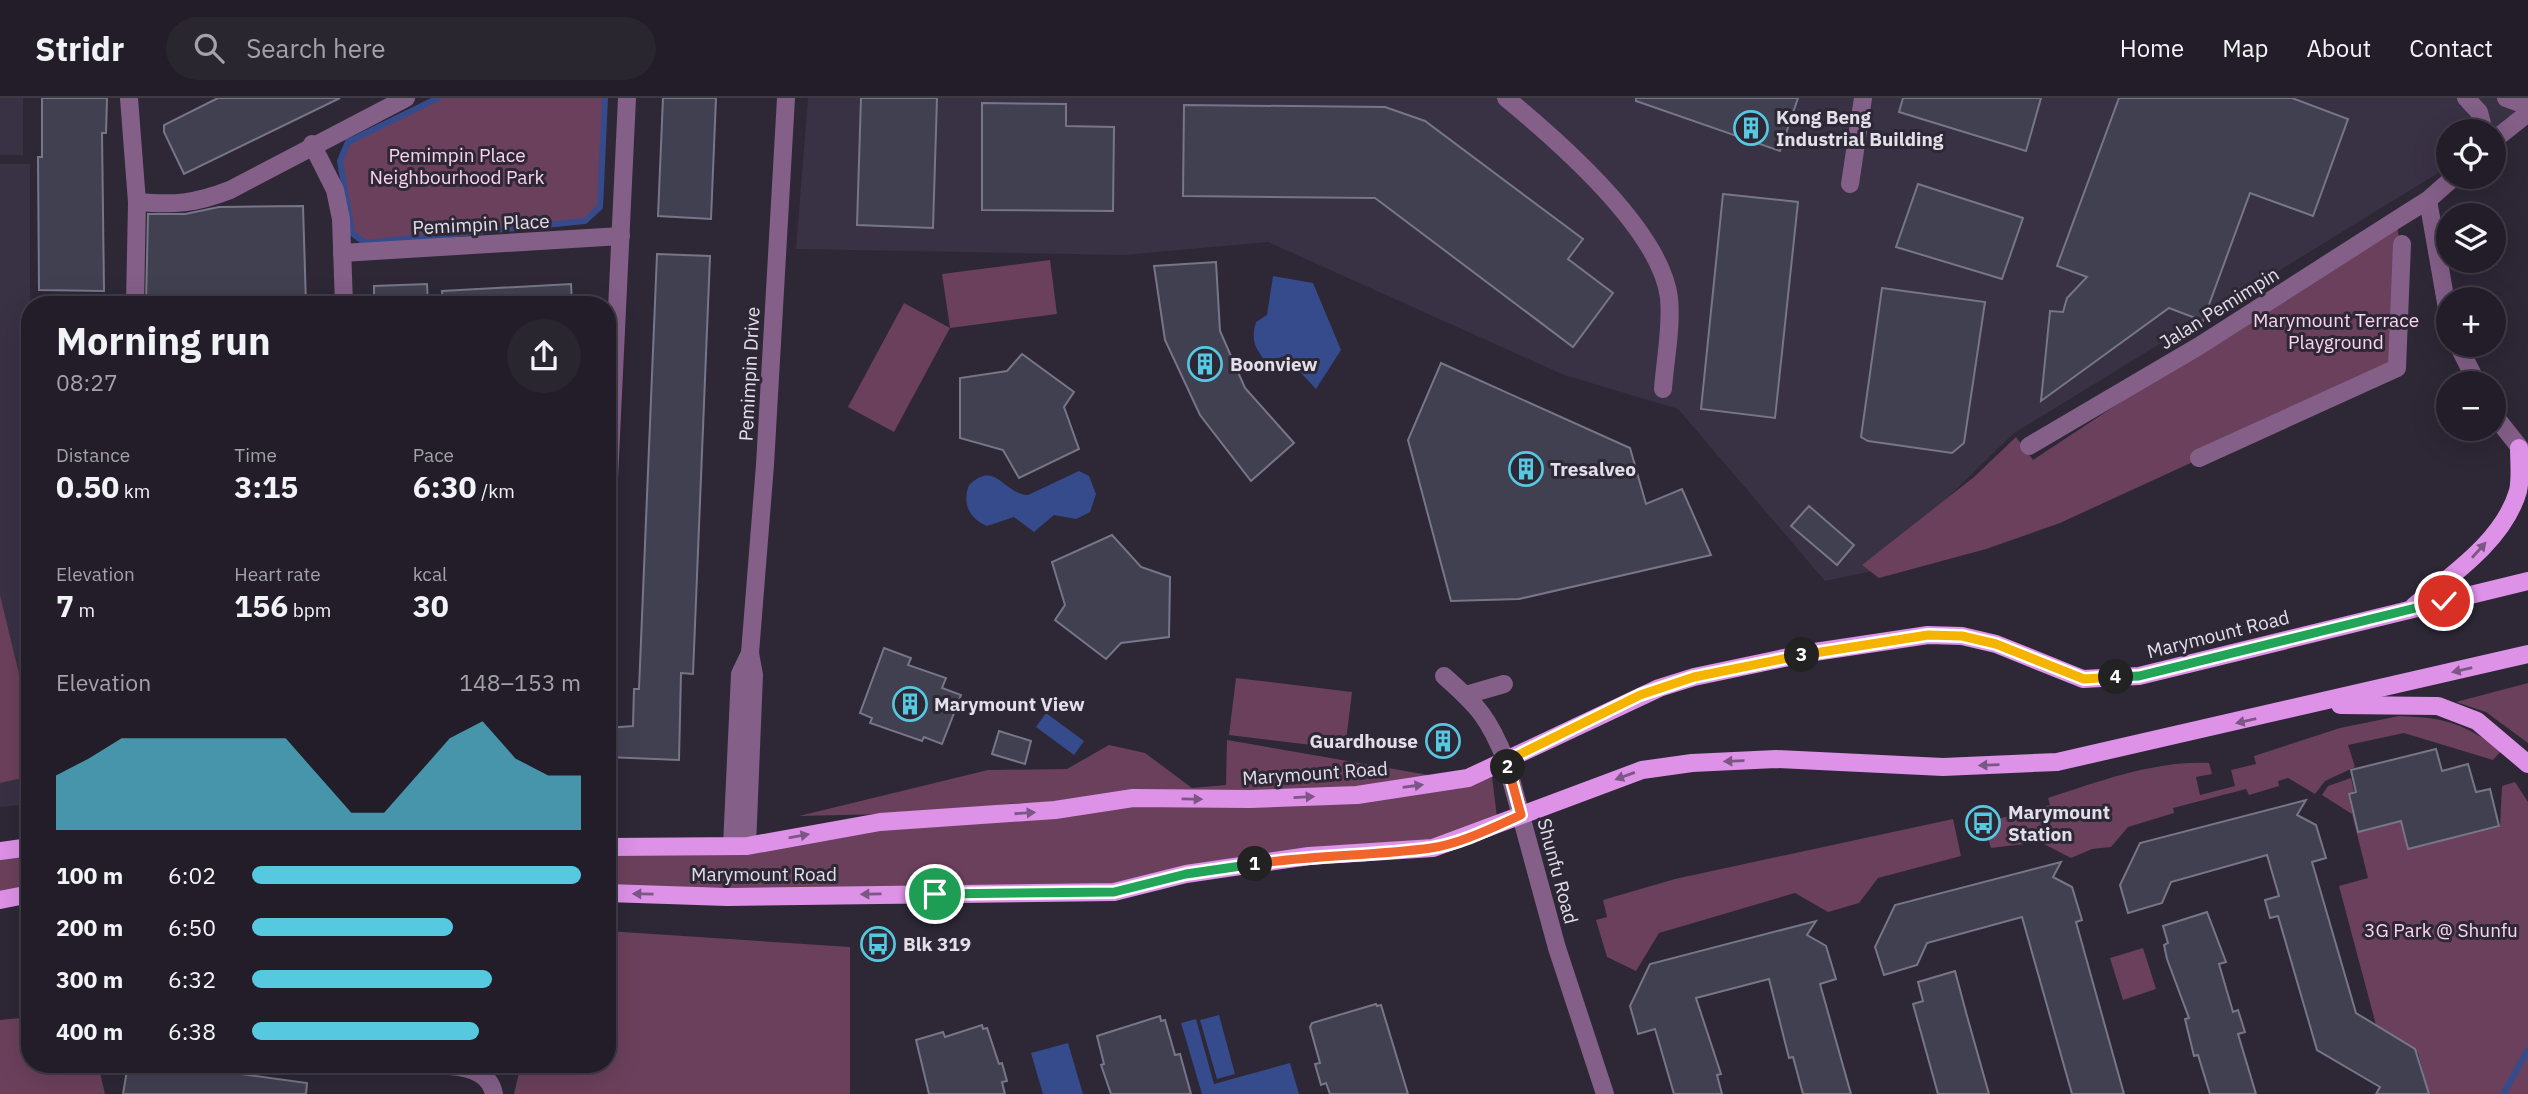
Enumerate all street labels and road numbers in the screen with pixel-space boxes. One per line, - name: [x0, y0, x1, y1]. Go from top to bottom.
- street label: Pemimpin Place: [412, 208, 550, 240]
- street label: Jalan Pemimpin: [2155, 262, 2283, 354]
- street label: Pemimpin Drive: [733, 306, 765, 442]
- street label: Marymount Road: [2144, 605, 2292, 663]
- street label: Marymount Road: [1241, 756, 1389, 790]
- street label: Shunfu Road: [1532, 815, 1584, 927]
- street label: Marymount Road: [691, 862, 837, 886]

